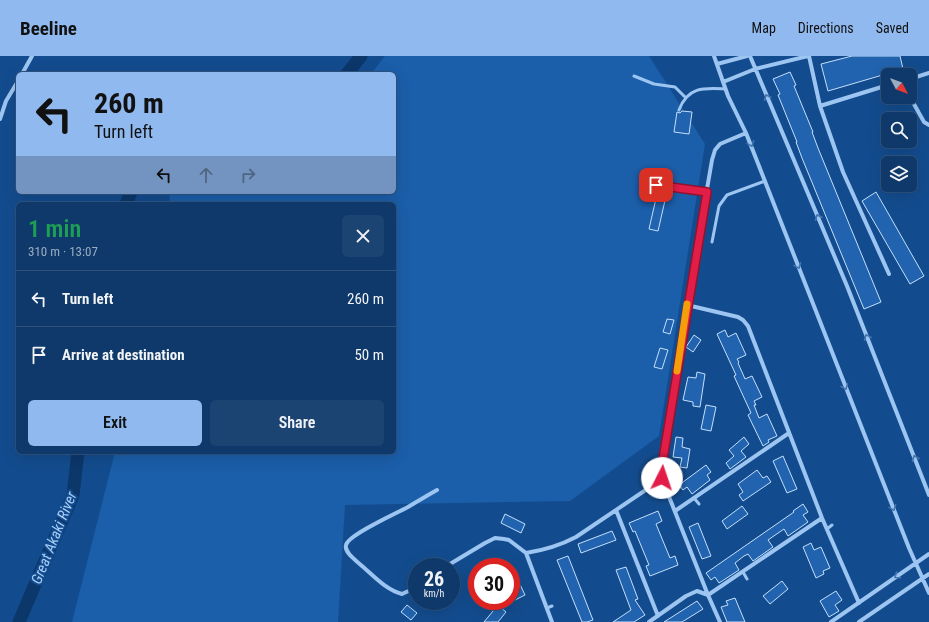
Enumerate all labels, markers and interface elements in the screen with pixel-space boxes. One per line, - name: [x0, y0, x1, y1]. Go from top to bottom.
- text: Beeline: [20, 17, 77, 40]
- text: Map: [752, 20, 776, 36]
- text: Directions: [798, 20, 854, 36]
- text: Saved: [876, 20, 909, 36]
- north arrow: [881, 68, 917, 104]
- map controls: [881, 68, 917, 192]
- text: 260 m: [94, 87, 164, 120]
- icon: left: [28, 88, 80, 140]
- one-way arrow: [764, 94, 772, 101]
- button: search: [881, 112, 917, 148]
- text: Turn left: [94, 121, 153, 142]
- one-way arrow: [746, 141, 754, 148]
- button: layers: [881, 156, 917, 192]
- icon: left: [153, 164, 175, 186]
- icon: ahead: [195, 164, 217, 186]
- icon: right: [237, 164, 259, 186]
- pin: [639, 168, 673, 202]
- icon: arrive: [645, 174, 667, 196]
- one-way arrow: [815, 214, 823, 222]
- text: 1 min: [28, 215, 81, 243]
- button: close: [342, 215, 384, 257]
- text: 310 m · 13:07: [28, 244, 98, 259]
- one-way arrow: [793, 262, 801, 269]
- icon: left: [28, 288, 50, 310]
- text: Turn left: [62, 290, 113, 308]
- text: 260 m: [347, 290, 384, 308]
- one-way arrow: [864, 334, 872, 342]
- icon: arrive: [28, 344, 50, 366]
- text: Arrive at destination: [62, 346, 185, 364]
- text: 50 m: [354, 346, 384, 364]
- one-way arrow: [841, 383, 849, 390]
- button: Exit: [28, 400, 202, 446]
- button: Share: [210, 400, 384, 446]
- one-way arrow: [911, 455, 919, 462]
- position arrow: [641, 457, 683, 499]
- water label: Great Akaki River: [27, 489, 81, 587]
- one-way arrow: [888, 504, 896, 511]
- speed limit sign: 30: [468, 558, 520, 610]
- text: 26: [424, 567, 444, 591]
- one-way arrow: [894, 571, 901, 578]
- text: km/h: [424, 588, 444, 599]

